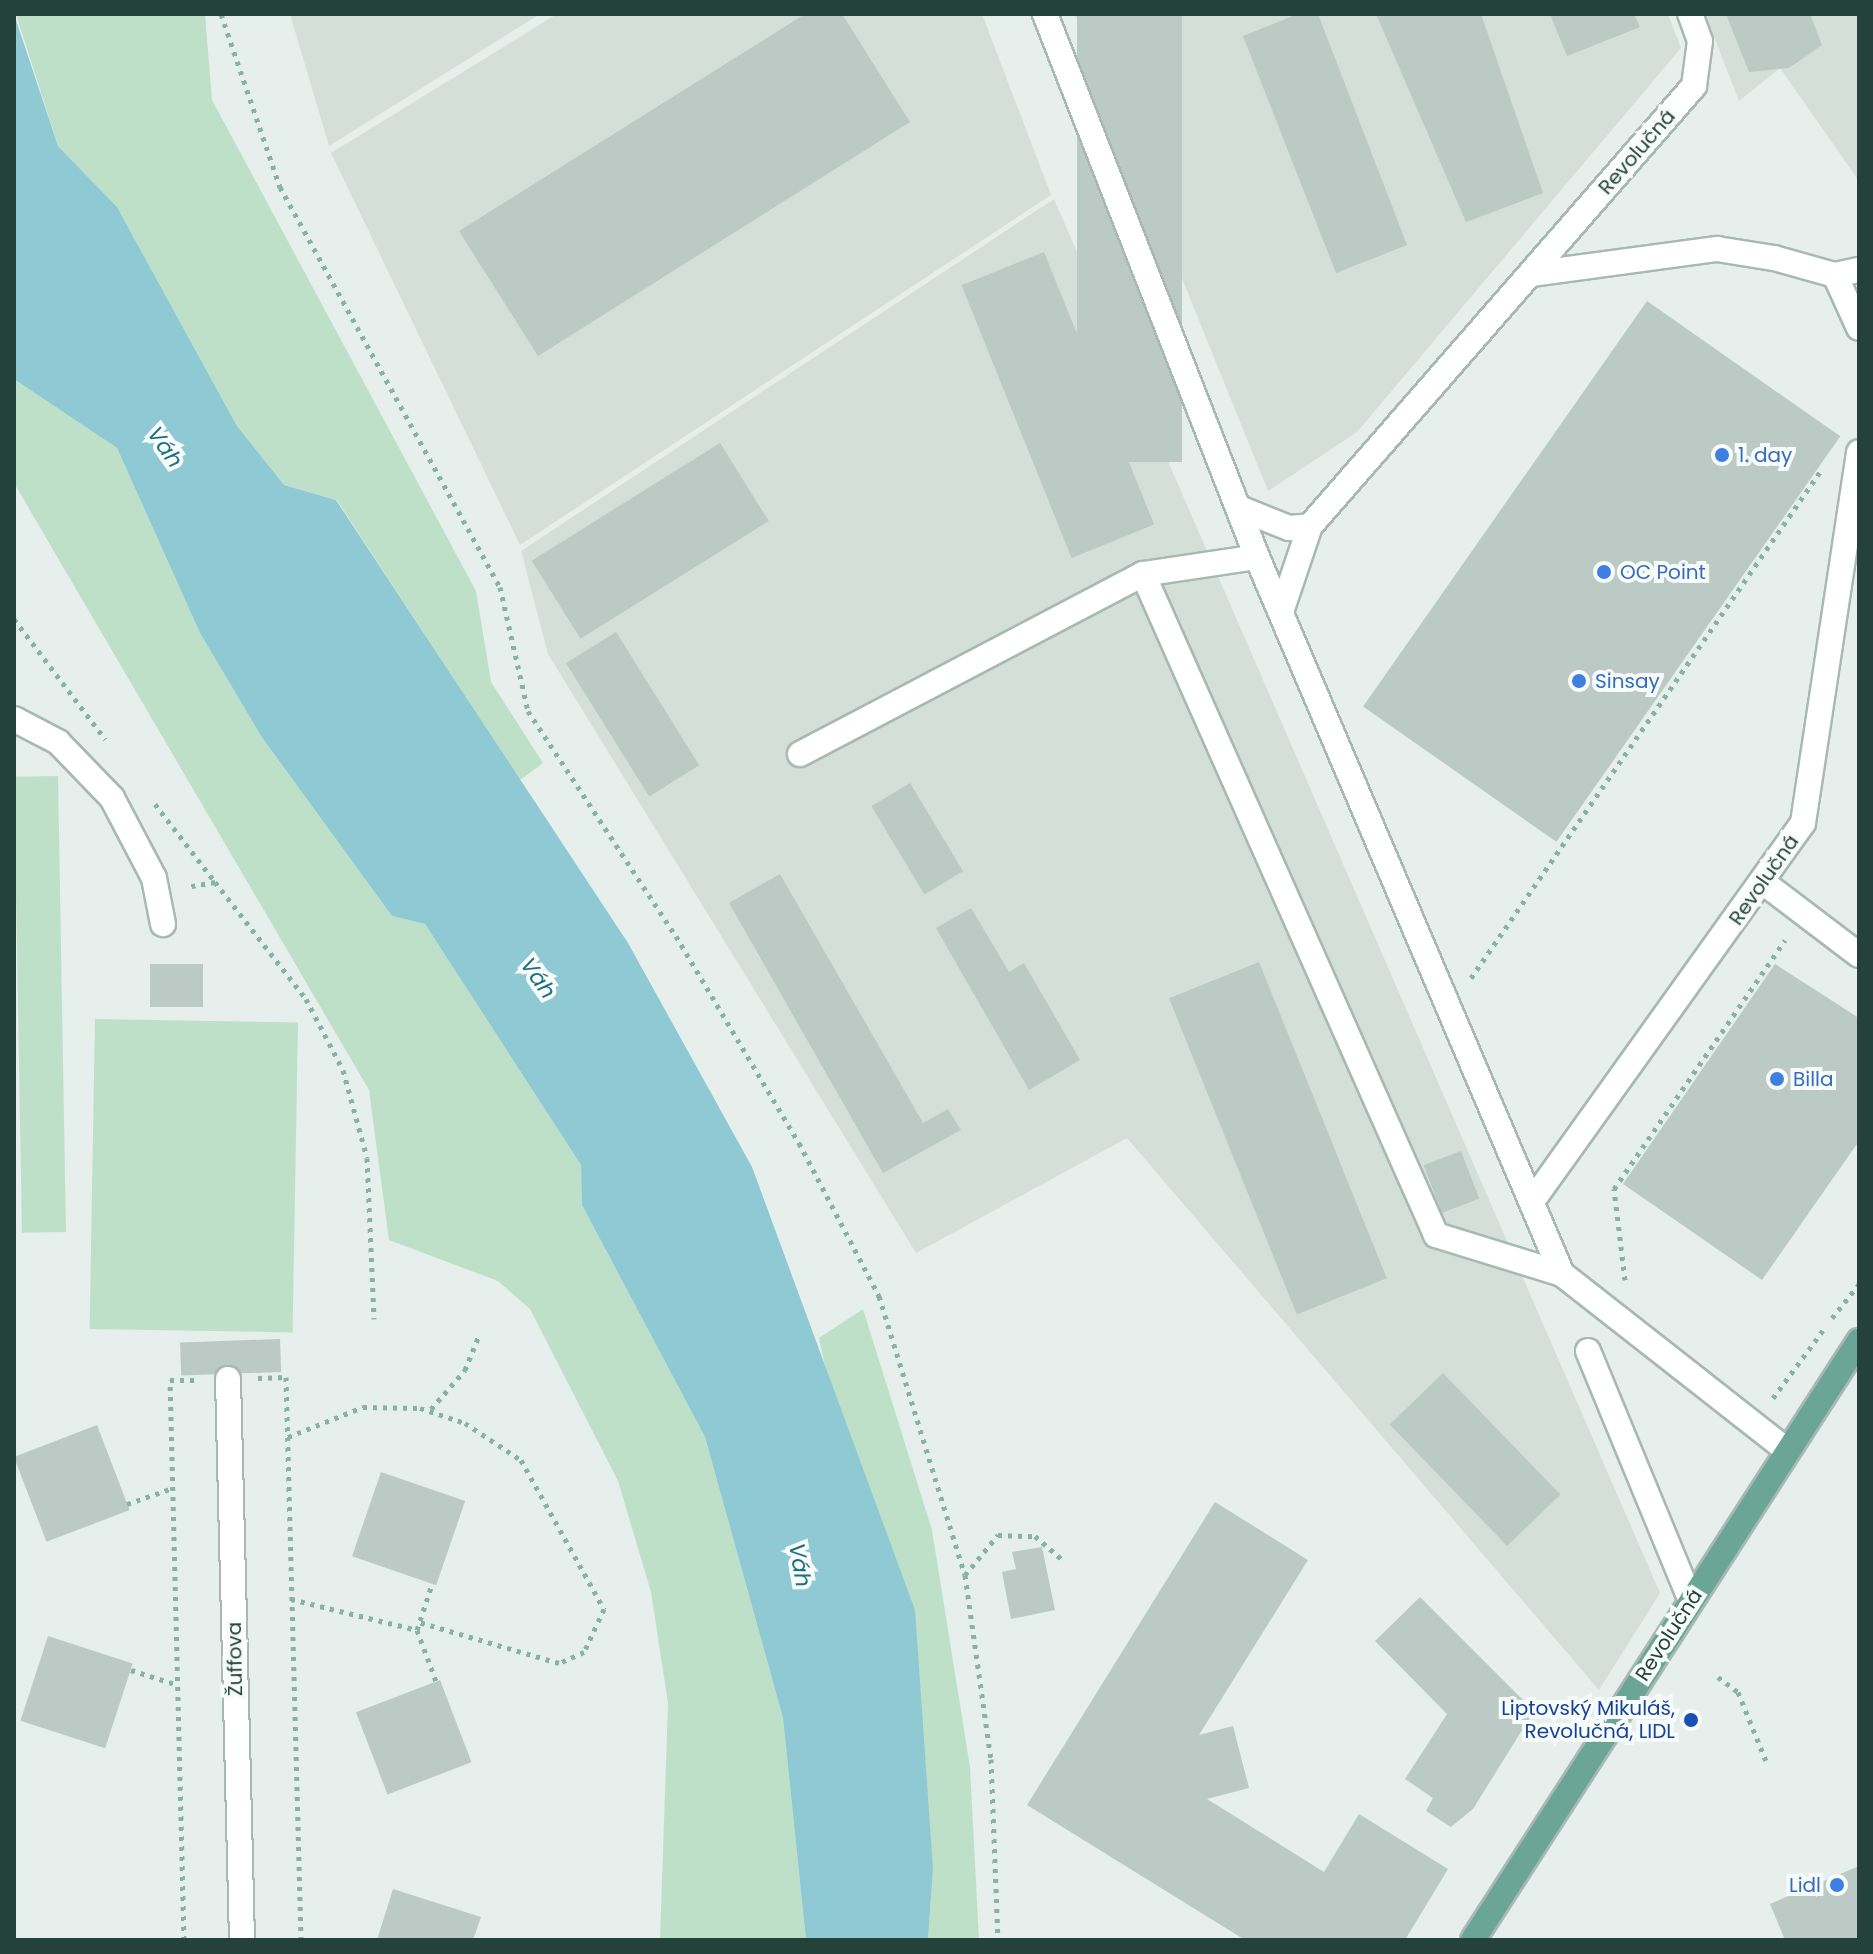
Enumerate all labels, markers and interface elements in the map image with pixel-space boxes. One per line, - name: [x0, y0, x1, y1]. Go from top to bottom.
- street label: Revolučná: [1594, 105, 1680, 199]
- water label: Váh: [142, 421, 188, 473]
- place label: 1. day: [1738, 443, 1792, 467]
- marker: 1. day: [1713, 446, 1731, 464]
- place label: OC Point: [1620, 560, 1706, 584]
- marker: OC Point: [1595, 563, 1613, 581]
- place label: Sinsay: [1595, 669, 1660, 693]
- marker: Sinsay: [1570, 672, 1588, 690]
- street label: Revolučná: [1724, 830, 1804, 930]
- water label: Váh: [515, 952, 561, 1004]
- place label: Billa: [1793, 1067, 1834, 1091]
- marker: Billa: [1768, 1070, 1786, 1088]
- water label: Váh: [783, 1541, 817, 1589]
- street label: Revolučná: [1630, 1585, 1708, 1685]
- street label: Žuffova: [222, 1622, 248, 1696]
- place label: Liptovský Mikuláš, Revolučná, LIDL: [1501, 1696, 1675, 1743]
- marker: Liptovský Mikuláš, Revolučná, LIDL: [1682, 1711, 1700, 1729]
- place label: Lidl: [1789, 1873, 1821, 1897]
- marker: Lidl: [1828, 1876, 1846, 1894]

